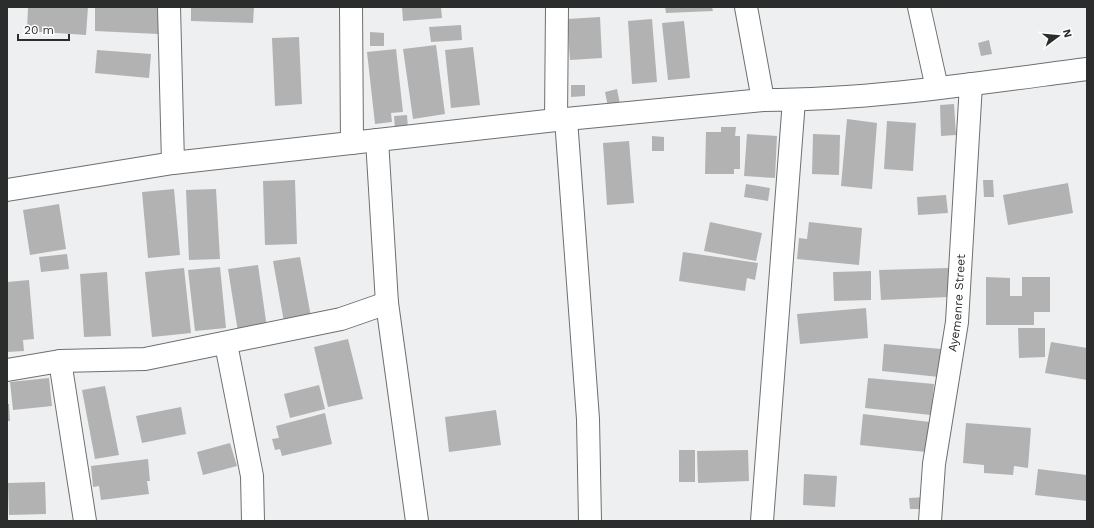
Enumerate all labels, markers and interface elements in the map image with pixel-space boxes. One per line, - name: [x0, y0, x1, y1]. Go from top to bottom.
- scale bar: [18, 16, 69, 42]
- north arrow: [1038, 16, 1078, 56]
- text: 20 m: [24, 23, 54, 37]
- text: N: [1060, 28, 1075, 39]
- street label: Ayemenre Street: [945, 254, 968, 353]

